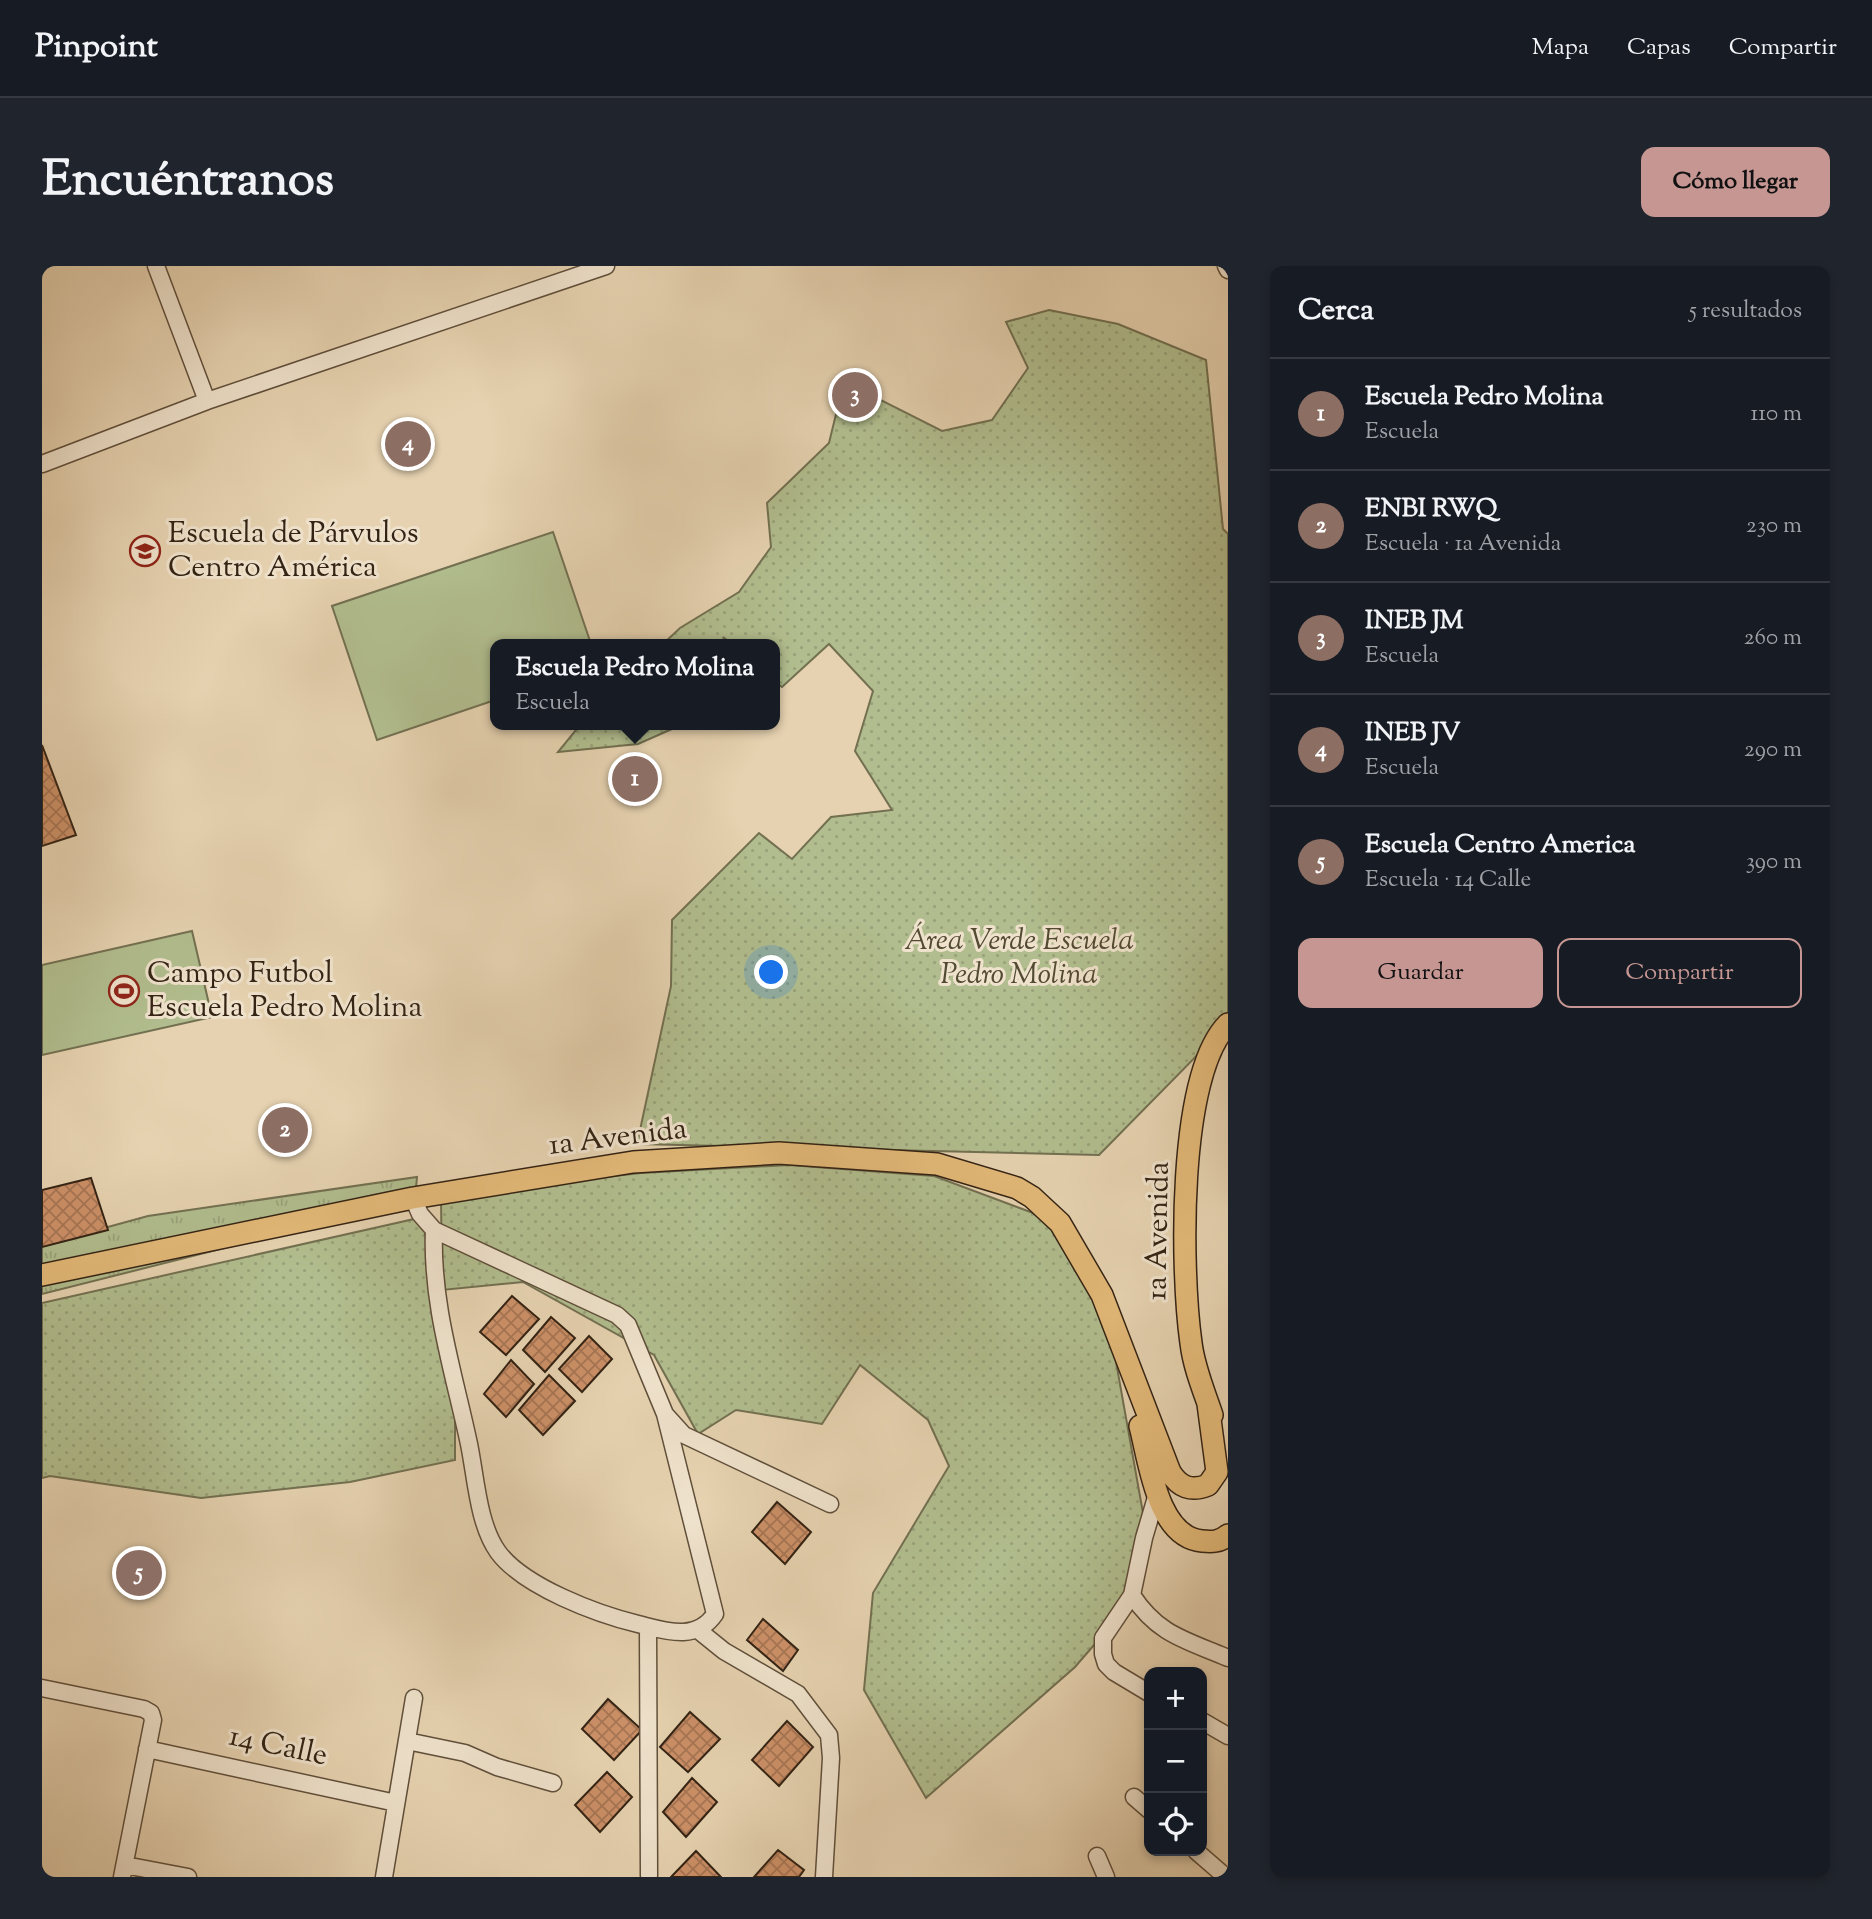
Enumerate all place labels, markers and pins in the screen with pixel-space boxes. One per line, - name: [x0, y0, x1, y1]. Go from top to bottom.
- pin: 3: [832, 369, 878, 421]
- pin: 4: [385, 418, 431, 470]
- place label: Escuela de Párvulos Centro América: [168, 513, 419, 590]
- school or university icon: Escuela de Párvulos Centro América: [128, 534, 162, 568]
- pin: 1: [612, 753, 658, 805]
- place label: Campo Futbol Escuela Pedro Molina: [147, 953, 422, 1030]
- sports icon: Campo Futbol Escuela Pedro Molina: [107, 974, 141, 1008]
- pin: 2: [262, 1104, 308, 1156]
- pin: 5: [116, 1547, 162, 1599]

